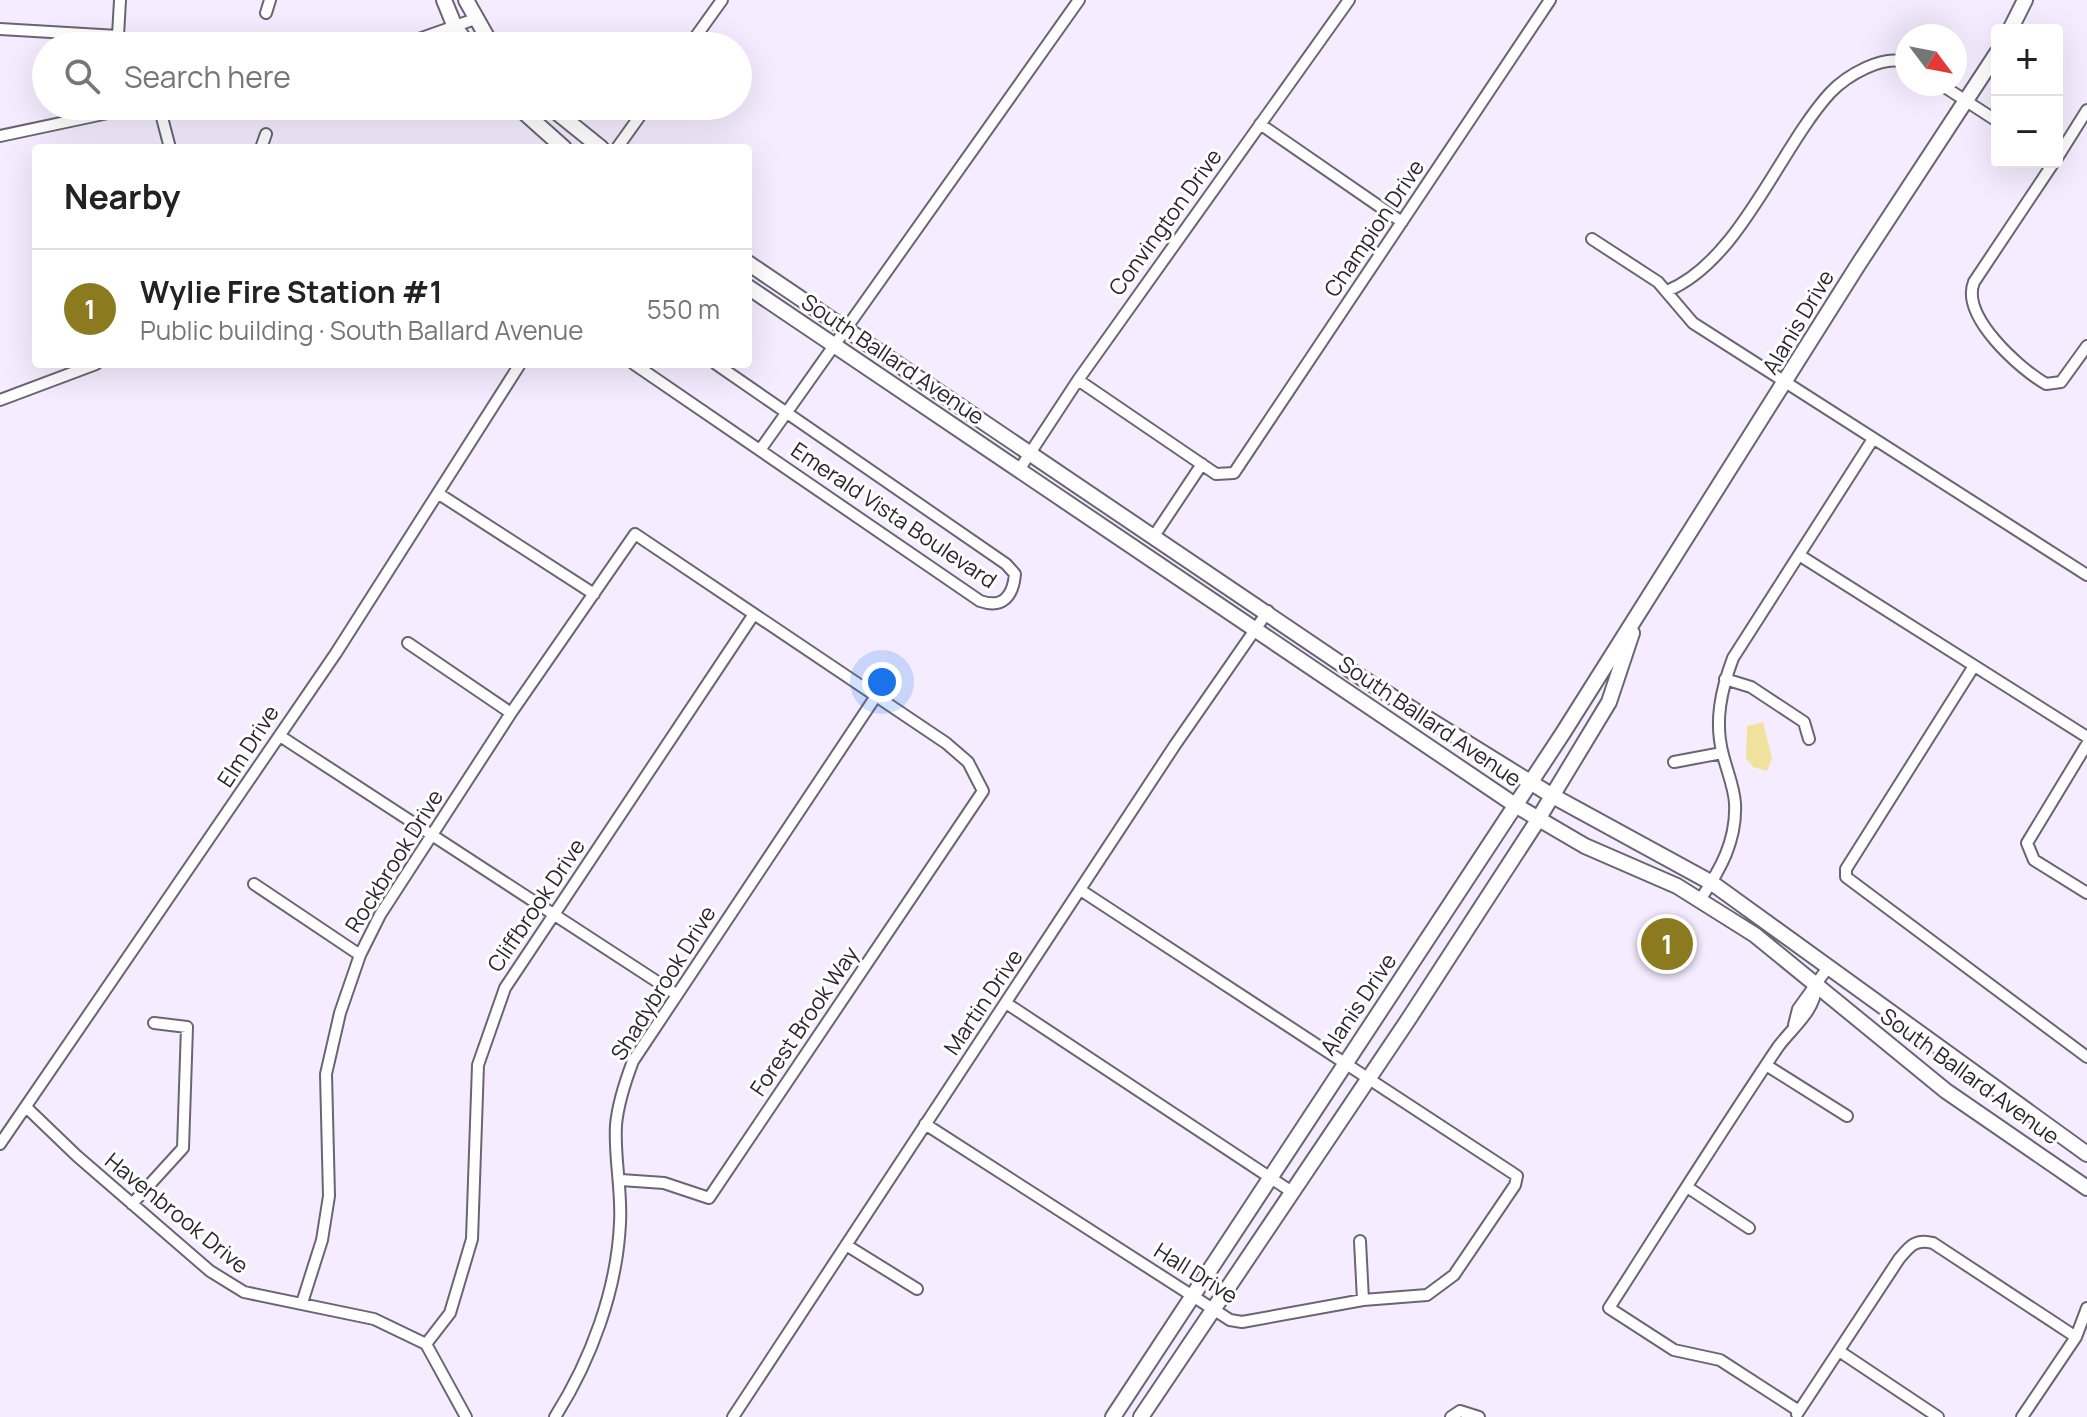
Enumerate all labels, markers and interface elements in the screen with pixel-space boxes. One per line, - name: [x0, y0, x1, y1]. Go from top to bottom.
- north arrow: [1895, 24, 1967, 96]
- map controls: [1991, 24, 2063, 168]
- button: +: [1991, 24, 2063, 96]
- search box: [32, 32, 752, 120]
- icon: search: [60, 54, 104, 98]
- text: Search here: [124, 56, 291, 97]
- button: −: [1991, 96, 2063, 168]
- street label: Convington Drive: [1102, 142, 1229, 301]
- street label: Champion Drive: [1317, 153, 1431, 303]
- text: Nearby: [64, 173, 180, 219]
- street label: Alanis Drive: [1755, 264, 1841, 380]
- text: Wylie Fire Station #1: [140, 271, 443, 312]
- street label: South Ballard Avenue: [796, 287, 990, 432]
- text: 1: [84, 291, 96, 327]
- text: 550 m: [647, 291, 720, 327]
- text: Public building · South Ballard Avenue: [140, 312, 583, 348]
- street label: Emerald Vista Boulevard: [785, 435, 1003, 595]
- street label: South Ballard Avenue: [1333, 649, 1527, 794]
- your location: [862, 662, 902, 702]
- street label: Elm Drive: [210, 699, 286, 793]
- street label: Rockbrook Drive: [338, 784, 450, 938]
- street label: Cliffbrook Drive: [480, 832, 592, 978]
- street label: Shadybrook Drive: [603, 900, 723, 1066]
- pin: 1: [1641, 914, 1693, 974]
- street label: Forest Brook Way: [743, 940, 865, 1102]
- street label: Martin Drive: [937, 943, 1029, 1061]
- street label: Alanis Drive: [1313, 947, 1403, 1061]
- street label: South Ballard Avenue: [1874, 1001, 2066, 1151]
- street label: Havenbrook Drive: [99, 1146, 255, 1280]
- street label: Hall Drive: [1148, 1236, 1244, 1311]

